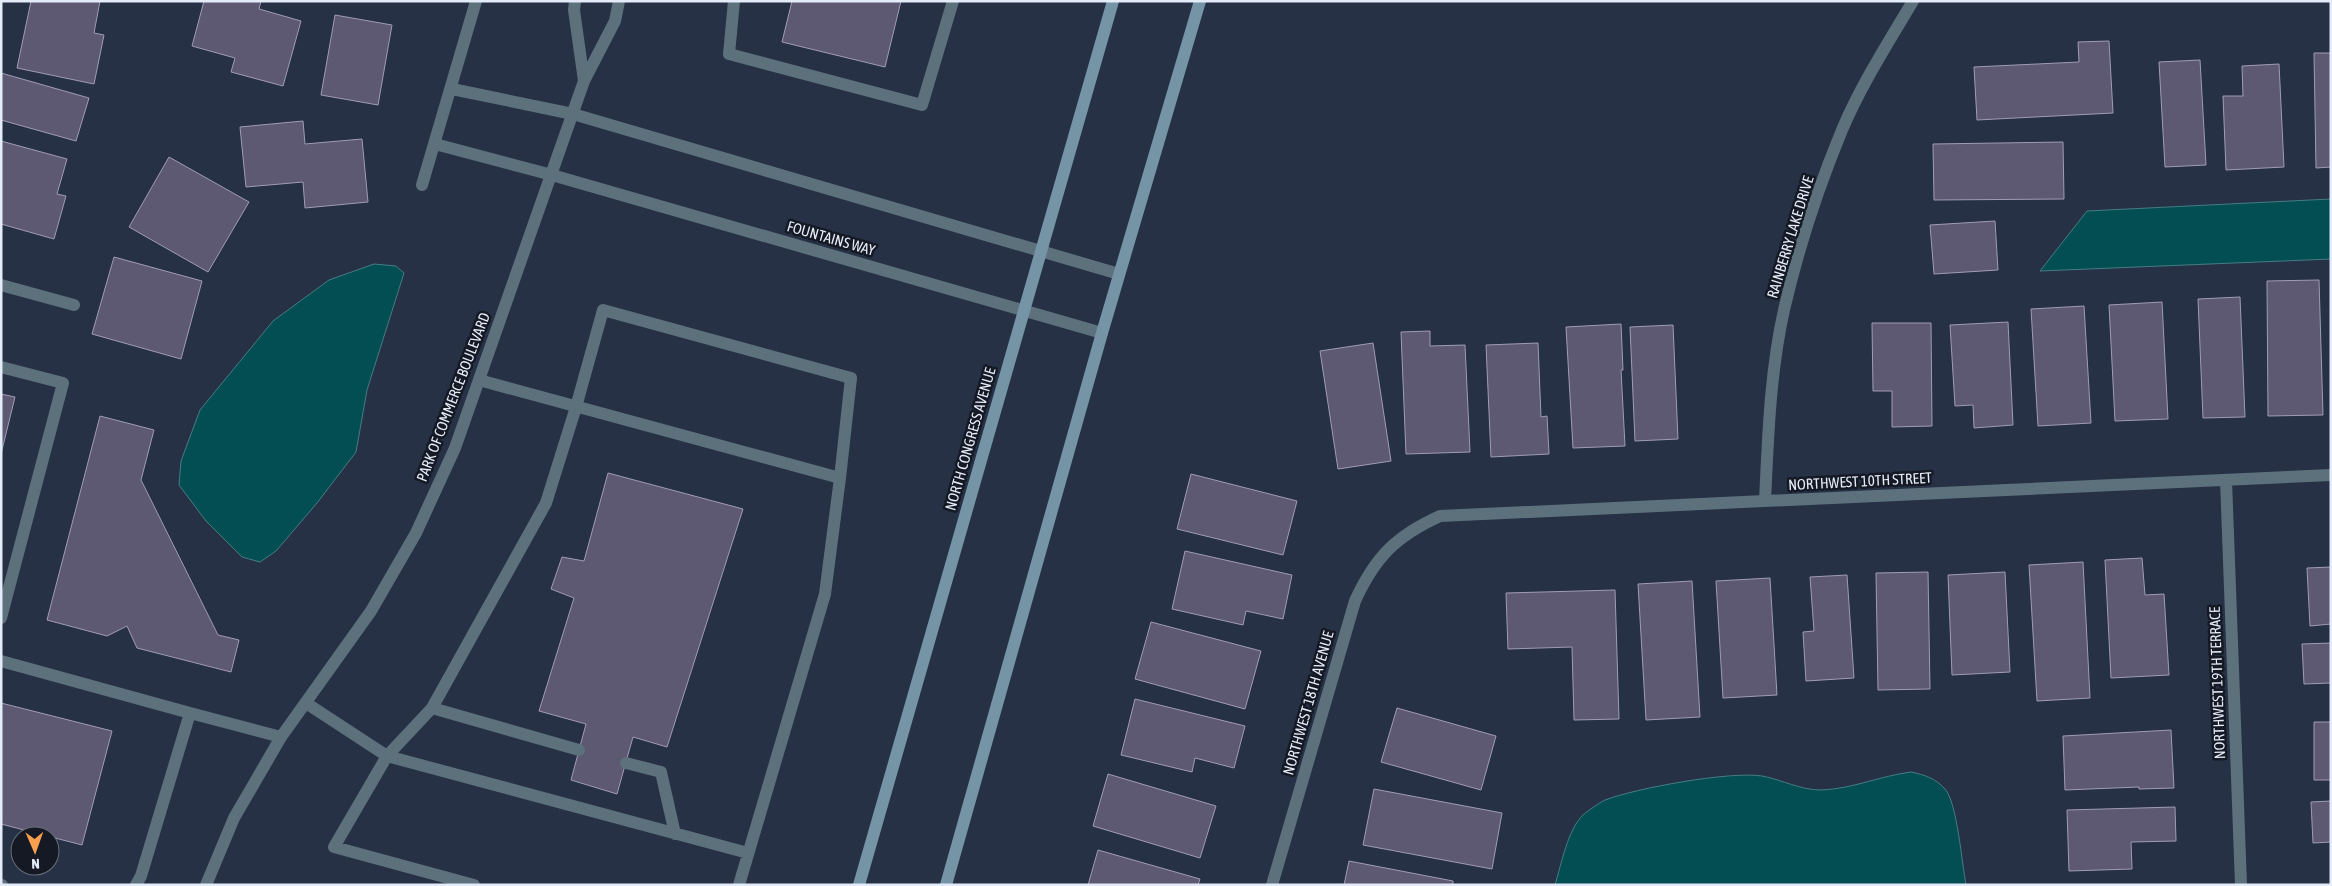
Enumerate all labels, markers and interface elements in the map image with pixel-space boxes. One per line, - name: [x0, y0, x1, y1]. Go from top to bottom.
- street label: RAINBERRY LAKE DRIVE: [1763, 173, 1817, 300]
- street label: FOUNTAINS WAY: [785, 217, 877, 259]
- street label: PARK OF COMMERCE BOULEVARD: [413, 310, 493, 484]
- street label: NORTH CONGRESS AVENUE: [941, 365, 999, 512]
- street label: NORTHWEST 10TH STREET: [1788, 469, 1933, 493]
- street label: NORTHWEST 19TH TERRACE: [2206, 606, 2228, 760]
- street label: NORTHWEST 18TH AVENUE: [1279, 628, 1337, 777]
- north arrow: [10, 826, 60, 876]
- text: N: [31, 856, 40, 872]

